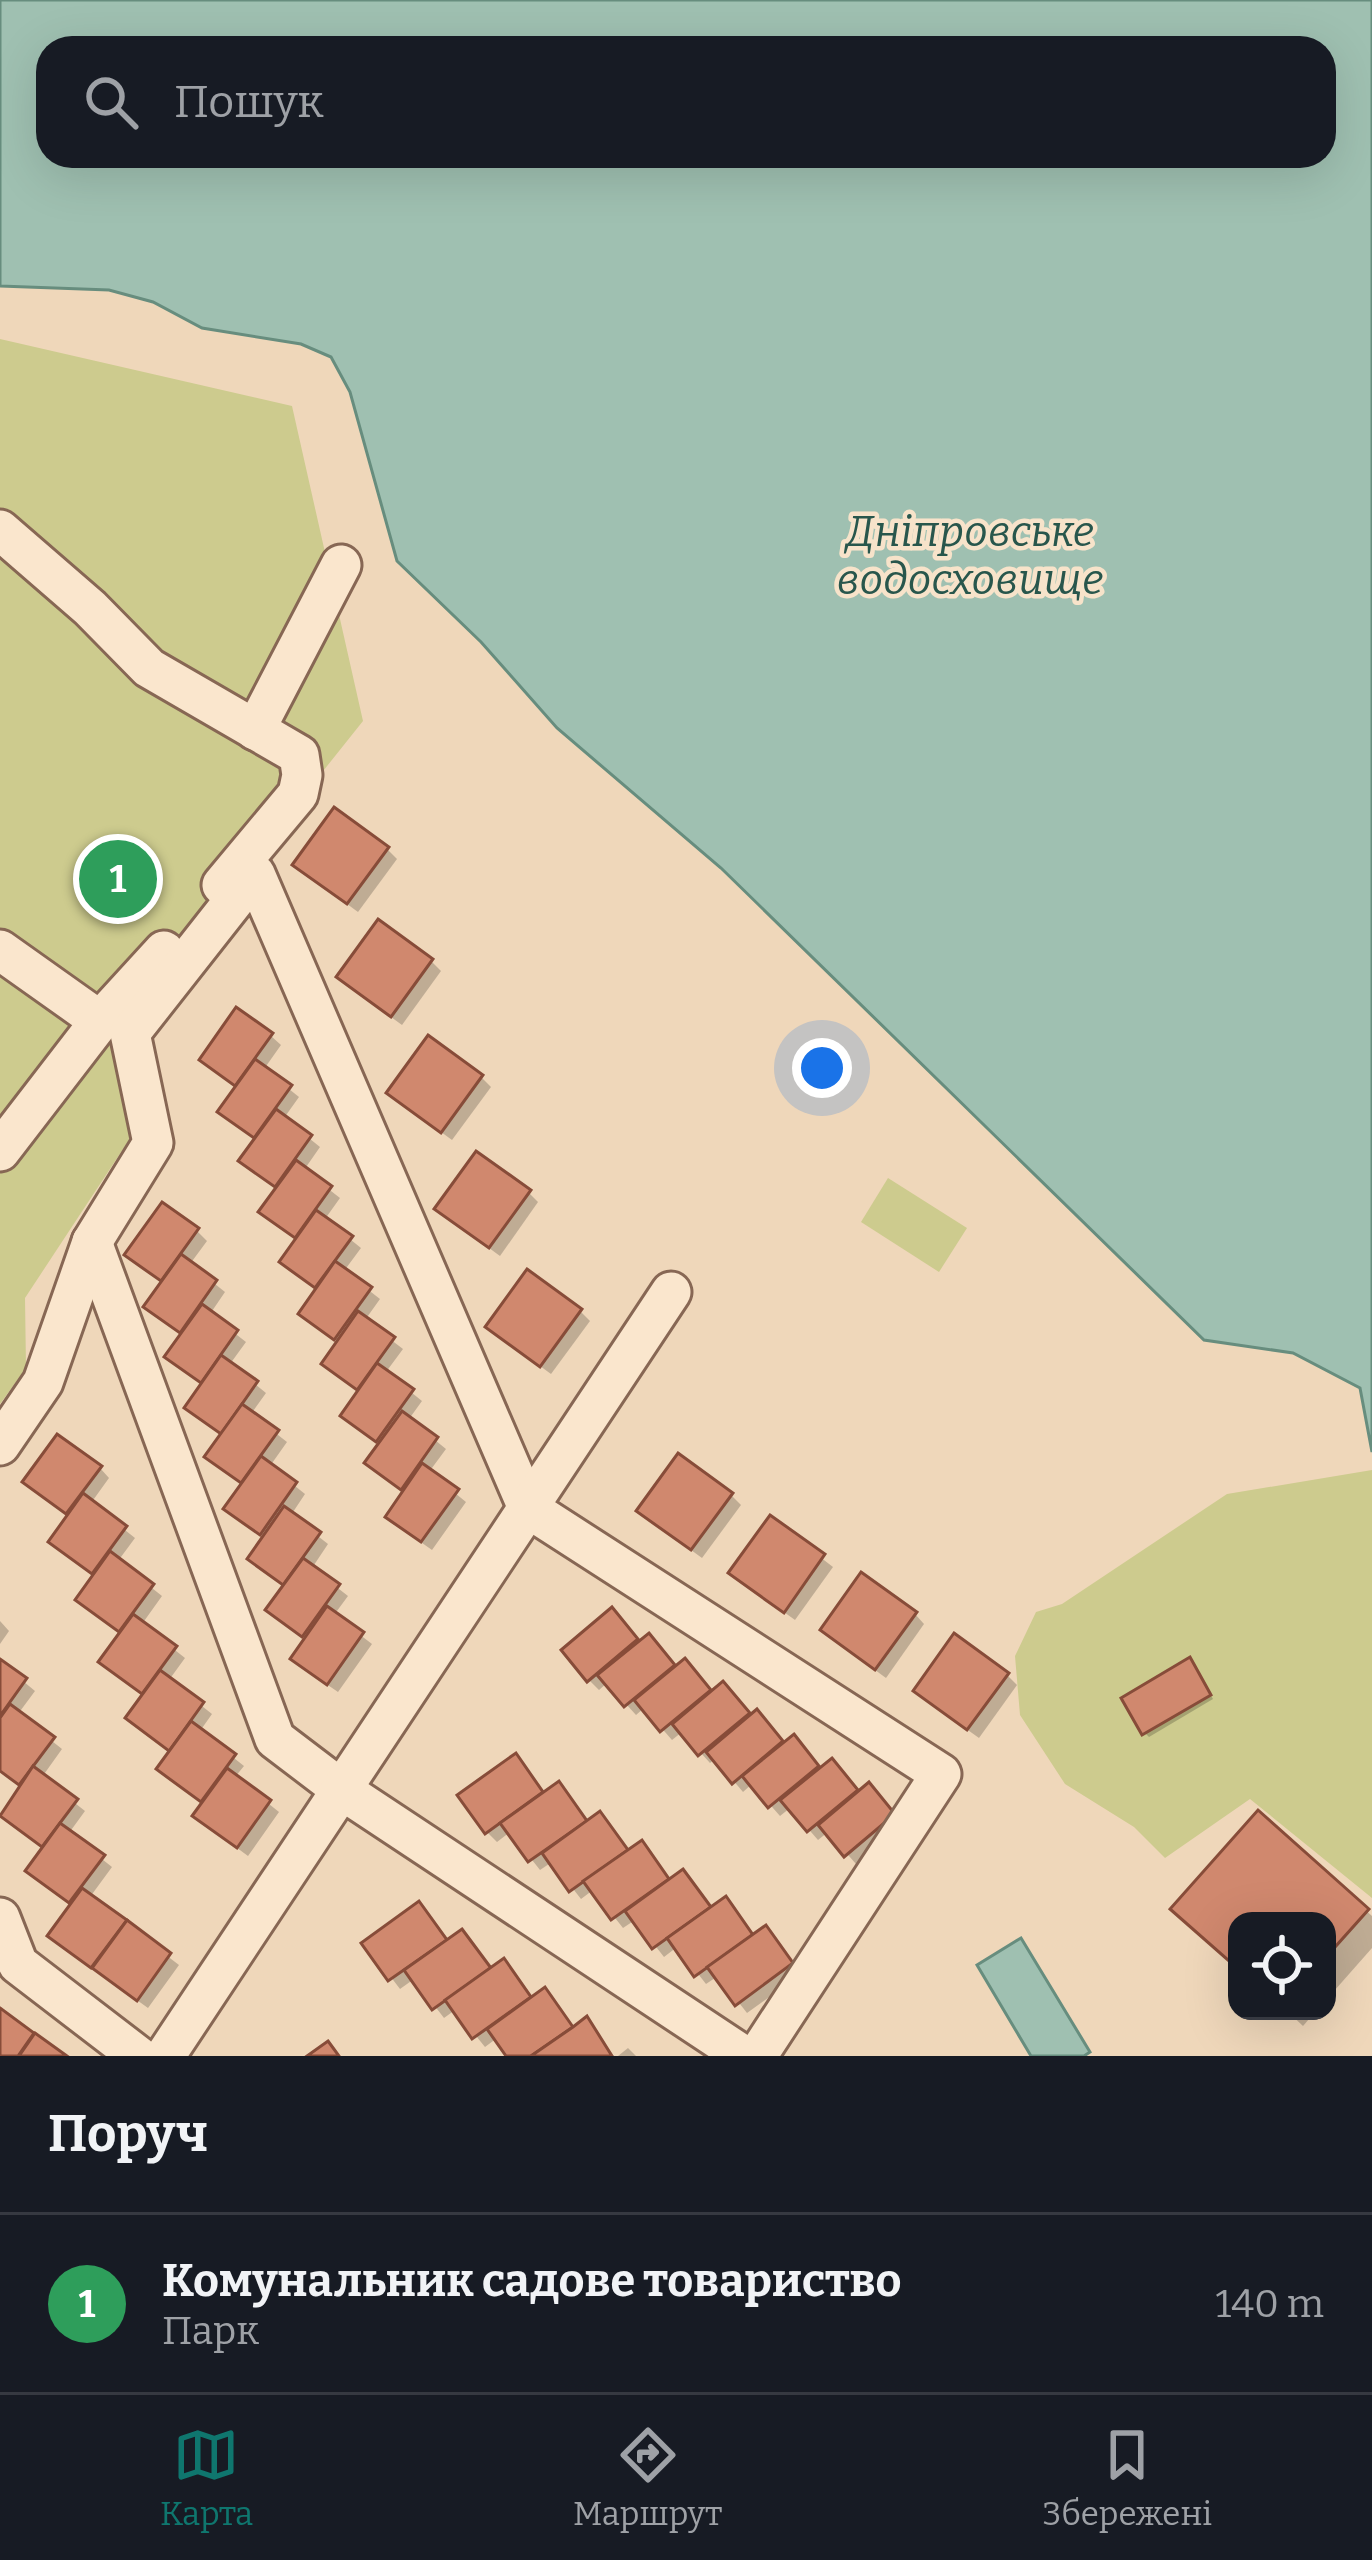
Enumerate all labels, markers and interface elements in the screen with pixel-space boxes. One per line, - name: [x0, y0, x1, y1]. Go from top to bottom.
- search box: [36, 36, 1336, 168]
- icon: search: [78, 69, 144, 135]
- text: Пошук: [174, 75, 324, 129]
- water label: Дніпровське водосховище: [837, 507, 1103, 605]
- pin: 1: [79, 834, 157, 924]
- your location: [792, 1038, 852, 1098]
- map controls: [1228, 1912, 1336, 2020]
- button: locate: [1228, 1912, 1336, 2020]
- text: Поруч: [48, 2103, 208, 2165]
- text: Комунальник садове товариство: [162, 2254, 901, 2308]
- text: 1: [79, 2281, 95, 2327]
- text: 140 m: [1215, 2281, 1324, 2327]
- text: Парк: [162, 2308, 259, 2354]
- tab: Карта: [160, 2422, 253, 2534]
- tab: Маршрут: [573, 2422, 722, 2534]
- tab: Збережені: [1042, 2422, 1212, 2534]

